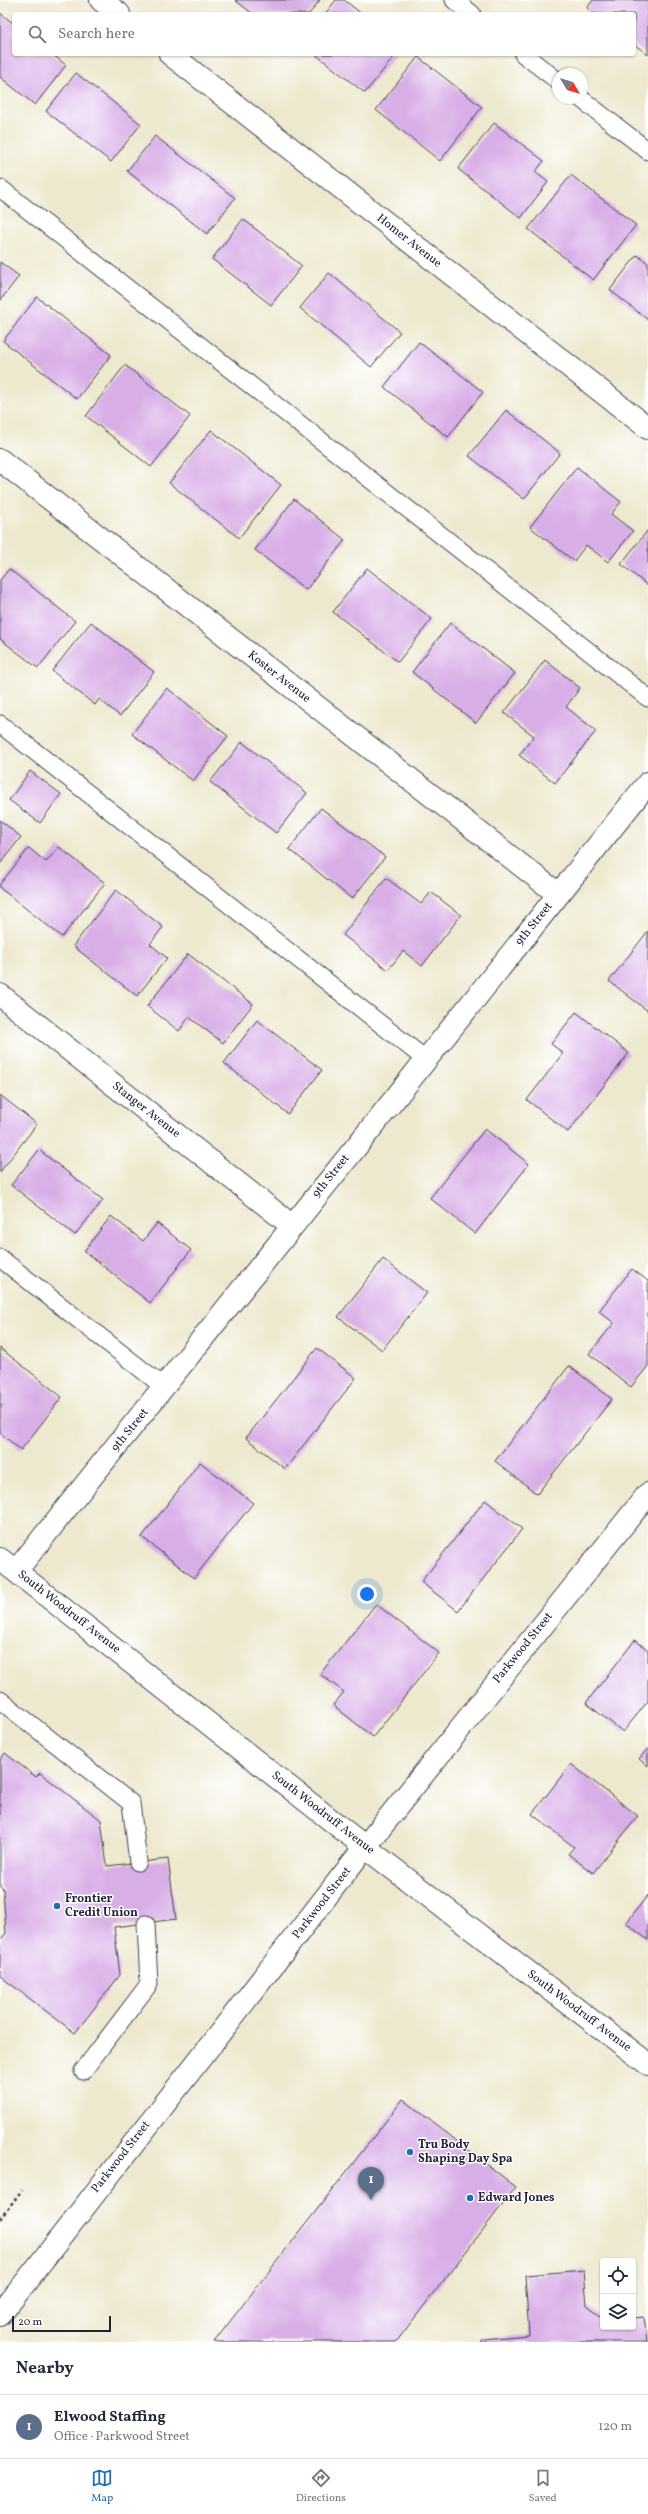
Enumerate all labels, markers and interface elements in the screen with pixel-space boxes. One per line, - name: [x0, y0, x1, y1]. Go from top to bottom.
- search box: [12, 12, 636, 56]
- icon: search: [26, 23, 48, 45]
- text: Search here: [58, 24, 135, 45]
- north arrow: [552, 68, 588, 104]
- street label: Homer Avenue: [373, 211, 445, 272]
- street label: Koster Avenue: [244, 647, 314, 707]
- street label: 9th Street: [512, 899, 556, 949]
- street label: Stanger Avenue: [109, 1078, 184, 1142]
- street label: 9th Street: [309, 1151, 353, 1201]
- street label: 9th Street: [108, 1405, 152, 1455]
- street label: South Woodruff Avenue: [14, 1567, 124, 1657]
- your location: [357, 1584, 377, 1604]
- street label: Parkwood Street: [489, 1609, 557, 1687]
- street label: South Woodruff Avenue: [268, 1768, 378, 1858]
- street label: Parkwood Street: [289, 1864, 355, 1942]
- place label: Frontier Credit Union: [65, 1891, 138, 1921]
- marker: Frontier Credit Union: [52, 1901, 62, 1911]
- street label: South Woodruff Avenue: [524, 1967, 635, 2056]
- street label: Parkwood Street: [88, 2118, 154, 2196]
- place label: Tru Body Shaping Day Spa: [418, 2137, 513, 2167]
- marker: Tru Body Shaping Day Spa: [405, 2147, 415, 2157]
- pin: 1: [358, 2167, 384, 2200]
- place label: Edward Jones: [478, 2190, 555, 2206]
- marker: Edward Jones: [465, 2193, 475, 2203]
- map controls: [600, 2258, 636, 2330]
- button: locate: [600, 2258, 636, 2294]
- button: layers: [600, 2294, 636, 2330]
- scale bar: [12, 2314, 111, 2333]
- text: 20 m: [18, 2315, 42, 2330]
- text: Nearby: [16, 2357, 74, 2380]
- text: Elwood Staffing: [54, 2407, 166, 2428]
- text: 1: [26, 2418, 32, 2436]
- text: 120 m: [598, 2418, 632, 2436]
- text: Office · Parkwood Street: [54, 2428, 190, 2446]
- tab: Map: [91, 2467, 113, 2506]
- tab: Directions: [296, 2467, 346, 2506]
- tab: Saved: [528, 2467, 557, 2506]

